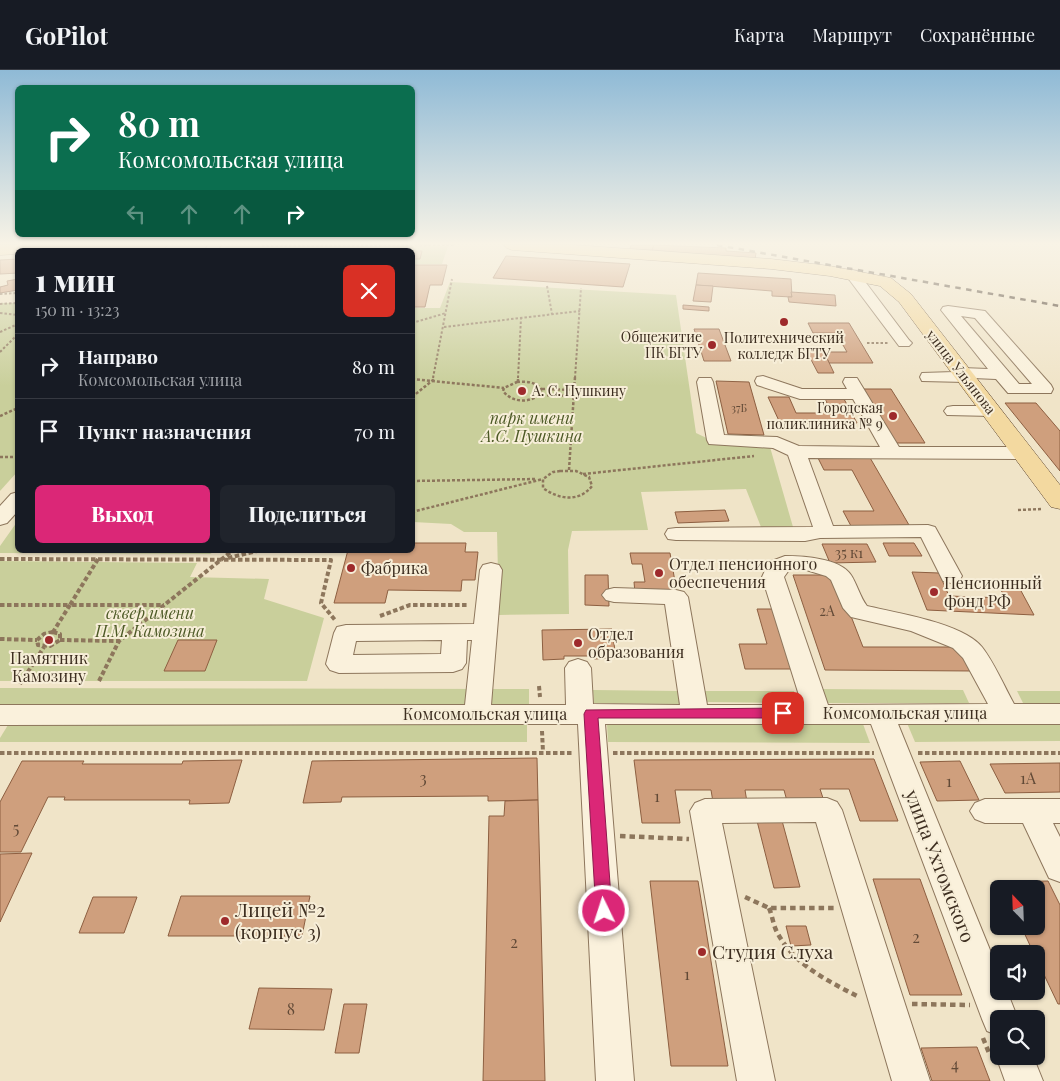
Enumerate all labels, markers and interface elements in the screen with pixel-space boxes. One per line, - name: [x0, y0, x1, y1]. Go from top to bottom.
- text: GoPilot: [25, 19, 108, 51]
- text: Карта: [734, 23, 784, 47]
- text: Маршрут: [812, 23, 892, 47]
- text: Сохранённые: [920, 23, 1035, 47]
- text: 80 m: [118, 99, 200, 146]
- icon: right: [35, 105, 100, 170]
- text: Комсомольская улица: [118, 144, 344, 174]
- icon: left: [122, 200, 150, 228]
- icon: ahead: [175, 200, 203, 228]
- icon: ahead: [228, 200, 256, 228]
- icon: right: [281, 200, 309, 228]
- text: 1 мин: [35, 260, 115, 300]
- button: close: [343, 265, 395, 317]
- text: 150 m · 13:23: [35, 299, 119, 320]
- marker: Политехнический колледж БГТУ: [778, 316, 790, 328]
- street label: улица Ульянова: [922, 325, 1000, 418]
- place label: Общежитие ПК БГТУ: [621, 327, 703, 362]
- place label: Политехнический колледж БГТУ: [724, 328, 844, 363]
- marker: Общежитие ПК БГТУ: [706, 339, 718, 351]
- text: Направо: [78, 343, 158, 369]
- icon: right: [35, 352, 63, 380]
- text: 80 m: [352, 353, 395, 379]
- text: Комсомольская улица: [78, 369, 242, 390]
- place label: А. С. Пушкину: [531, 381, 626, 400]
- marker: А. С. Пушкину: [516, 385, 528, 397]
- place label: Городская поликлиника № 9: [767, 398, 883, 433]
- house number: 37Б: [731, 400, 747, 415]
- park label: парк имени А.С. Пушкина: [480, 407, 582, 446]
- marker: Городская поликлиника № 9: [887, 410, 899, 422]
- icon: arrive: [35, 417, 63, 445]
- text: Пункт назначения: [78, 418, 251, 444]
- text: 70 m: [354, 418, 395, 444]
- button: Выход: [35, 485, 210, 543]
- button: Поделиться: [220, 485, 395, 543]
- house number: 35 к1: [835, 543, 863, 562]
- place label: Отдел пенсионного обеспечения: [669, 553, 817, 592]
- place label: Фабрика: [361, 557, 428, 578]
- marker: Фабрика: [345, 562, 357, 574]
- marker: Отдел пенсионного обеспечения: [653, 567, 665, 579]
- place label: Пенсионный фонд РФ: [944, 572, 1042, 611]
- marker: Пенсионный фонд РФ: [928, 586, 940, 598]
- house number: 2А: [819, 601, 835, 620]
- park label: сквер имени П.М. Камозина: [94, 602, 205, 641]
- place label: Отдел образования: [588, 623, 685, 662]
- marker: Памятник Камозину: [43, 634, 55, 646]
- marker: Отдел образования: [572, 637, 584, 649]
- place label: Памятник Камозину: [10, 647, 88, 686]
- pin: [762, 692, 804, 734]
- icon: arrive: [769, 699, 797, 727]
- street label: Комсомольская улица: [823, 702, 987, 723]
- street label: Комсомольская улица: [403, 703, 567, 724]
- house number: 3: [419, 767, 427, 788]
- house number: 1А: [1020, 767, 1037, 788]
- house number: 1: [946, 770, 952, 791]
- house number: 1: [654, 785, 660, 806]
- street label: улица Ухтомского: [899, 785, 982, 946]
- house number: 5: [13, 817, 19, 838]
- north arrow: [990, 880, 1045, 935]
- map controls: [990, 880, 1045, 1065]
- position arrow: [577, 884, 629, 936]
- place label: Лицей №2 (корпус 3): [234, 896, 325, 944]
- marker: Лицей №2 (корпус 3): [219, 915, 231, 927]
- house number: 2: [912, 926, 920, 947]
- house number: 2: [510, 931, 518, 952]
- place label: Студия Слуха: [712, 938, 834, 964]
- button: sound: [990, 945, 1045, 1000]
- marker: Студия Слуха: [696, 946, 708, 958]
- house number: 1: [684, 963, 690, 984]
- house number: 8: [287, 998, 295, 1019]
- button: search: [990, 1010, 1045, 1065]
- house number: 4: [951, 1053, 959, 1074]

